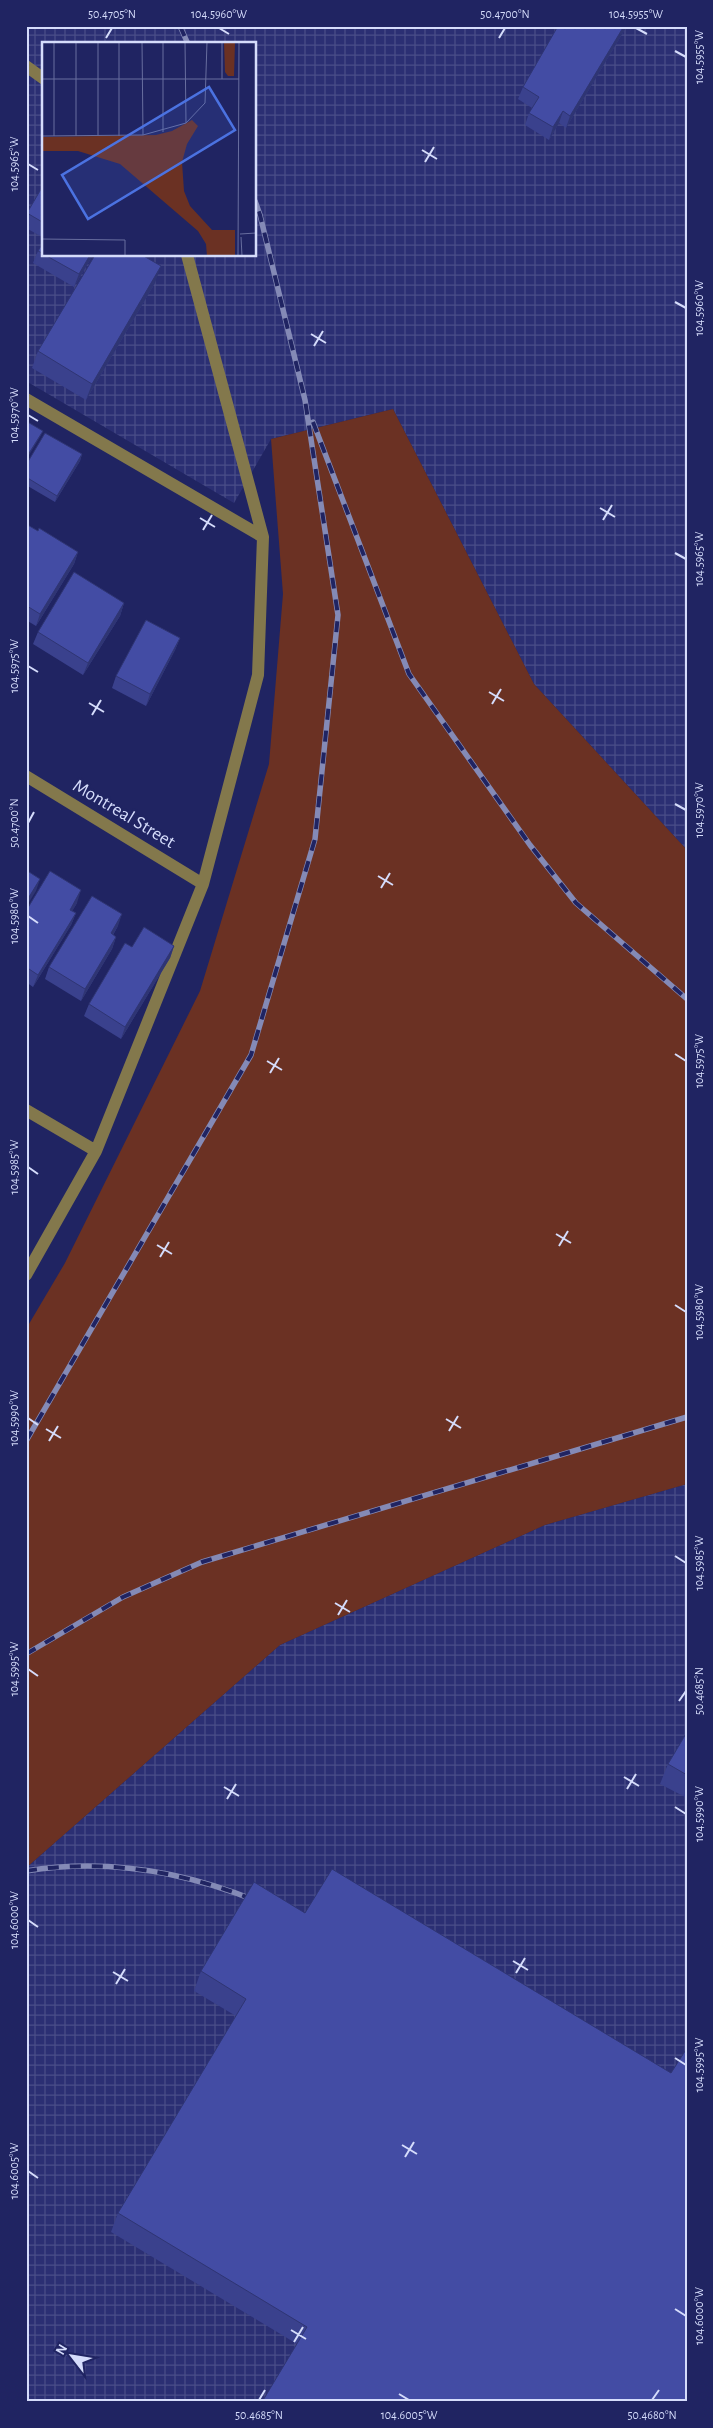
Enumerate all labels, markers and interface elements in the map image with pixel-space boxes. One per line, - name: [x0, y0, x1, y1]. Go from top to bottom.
- text: 50.4705°N: [88, 8, 136, 20]
- text: 104.5960°W: [191, 8, 247, 20]
- text: 50.4700°N: [480, 8, 530, 20]
- text: 104.5955°W: [609, 8, 663, 20]
- text: 104.5955°W: [693, 30, 705, 84]
- inset map: [42, 42, 256, 256]
- text: 104.5965°W: [8, 136, 20, 191]
- text: 104.5960°W: [693, 280, 705, 336]
- text: 104.5970°W: [8, 387, 20, 443]
- text: 104.5965°W: [693, 531, 705, 586]
- text: 104.5975°W: [8, 639, 20, 693]
- street label: Montreal Street: [69, 776, 179, 852]
- text: 104.5970°W: [693, 782, 705, 838]
- text: 50.4700°N: [8, 798, 20, 848]
- text: 104.5980°W: [8, 888, 20, 944]
- text: 104.5975°W: [693, 1034, 705, 1088]
- text: 104.5985°W: [8, 1139, 20, 1194]
- text: 104.5980°W: [693, 1284, 705, 1340]
- text: 104.5990°W: [8, 1390, 20, 1446]
- text: 104.5985°W: [693, 1535, 705, 1590]
- text: 104.5995°W: [8, 1641, 20, 1696]
- text: 50.4685°N: [693, 1667, 705, 1715]
- text: 104.5990°W: [693, 1786, 705, 1842]
- text: 104.6000°W: [8, 1891, 20, 1949]
- text: 104.5995°W: [693, 2037, 705, 2092]
- text: 104.6005°W: [8, 2142, 20, 2199]
- text: 104.6000°W: [693, 2287, 705, 2345]
- north arrow: [48, 2330, 98, 2380]
- text: N: [53, 2342, 70, 2358]
- text: 50.4685°N: [235, 2409, 283, 2421]
- text: 104.6005°W: [381, 2409, 438, 2421]
- text: 50.4680°N: [627, 2409, 677, 2421]

